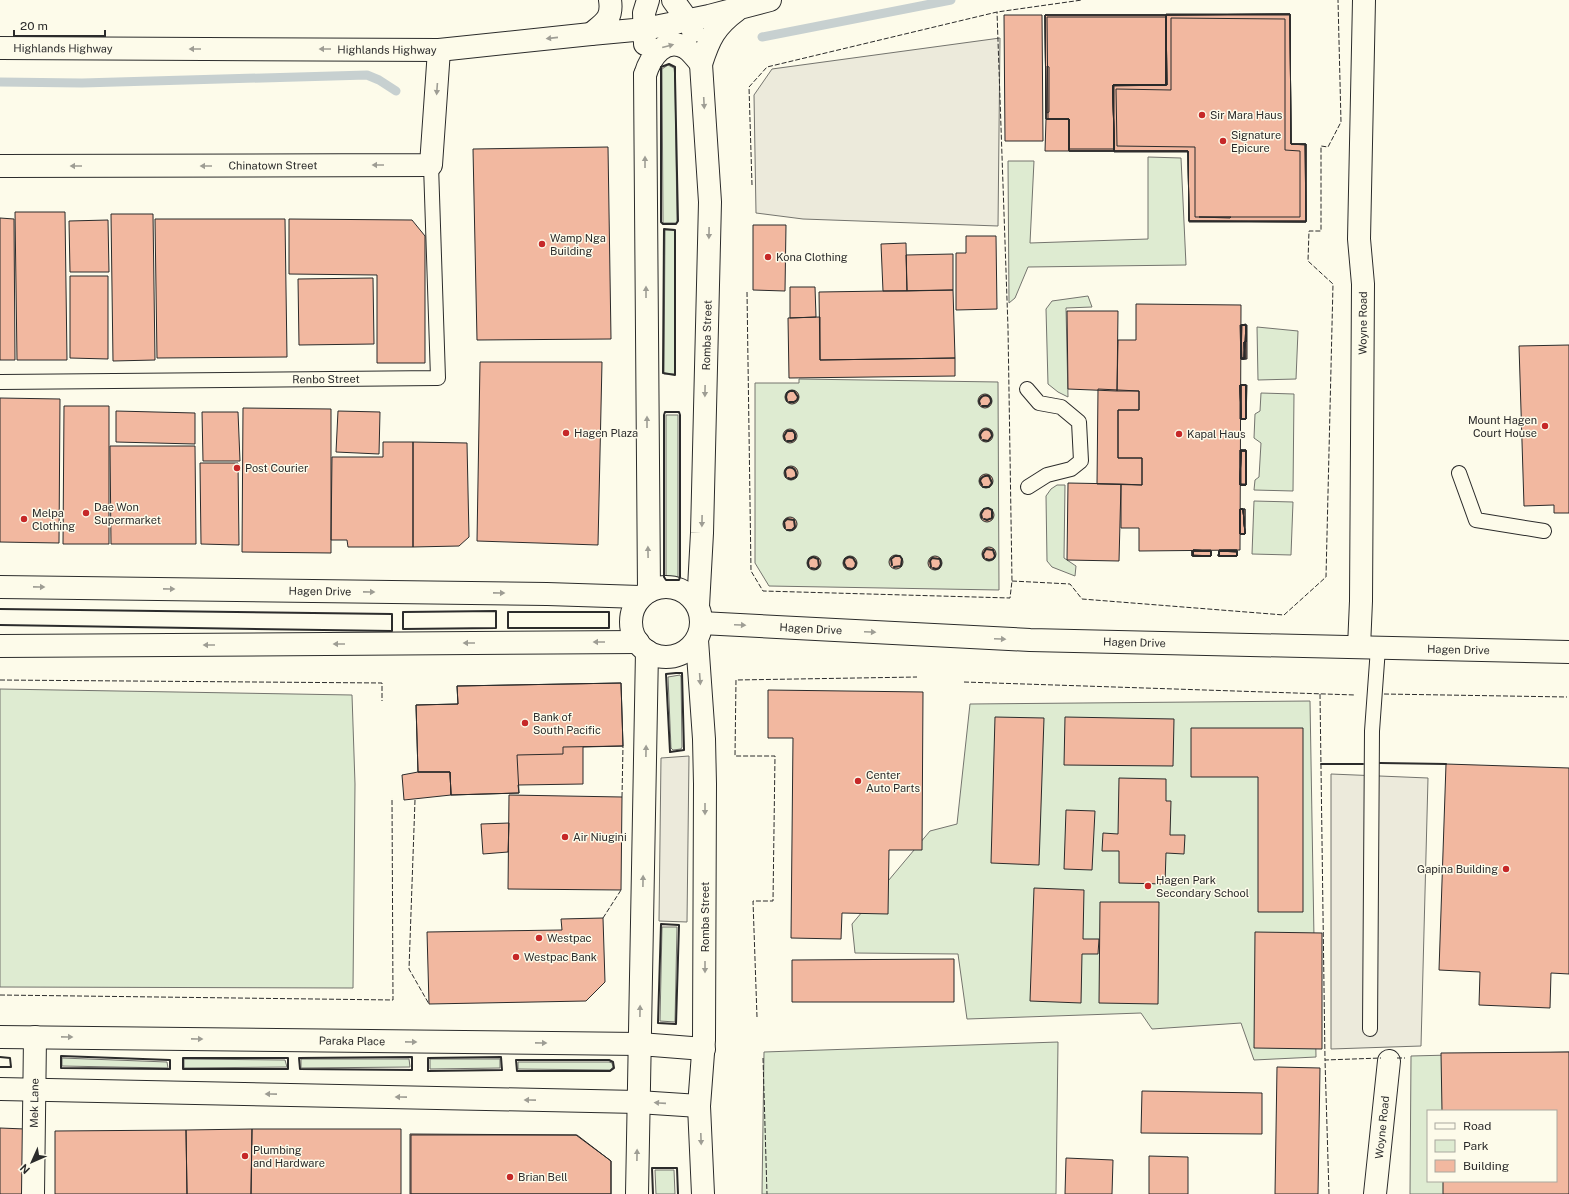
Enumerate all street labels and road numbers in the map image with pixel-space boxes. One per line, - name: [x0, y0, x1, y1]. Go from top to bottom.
- street label: Highlands Highway: [13, 42, 113, 55]
- street label: Highlands Highway: [337, 44, 437, 56]
- street label: Chinatown Street: [228, 159, 318, 171]
- street label: Woyne Road: [1357, 291, 1369, 355]
- street label: Romba Street: [700, 300, 714, 371]
- street label: Renbo Street: [292, 373, 360, 385]
- street label: Hagen Drive: [288, 585, 351, 597]
- street label: Hagen Drive: [779, 621, 843, 636]
- street label: Hagen Drive: [1103, 636, 1166, 649]
- street label: Hagen Drive: [1427, 643, 1490, 656]
- street label: Romba Street: [699, 882, 711, 952]
- street label: Paraka Place: [319, 1034, 385, 1047]
- street label: Mek Lane: [28, 1078, 40, 1128]
- street label: Woyne Road: [1373, 1095, 1391, 1159]

